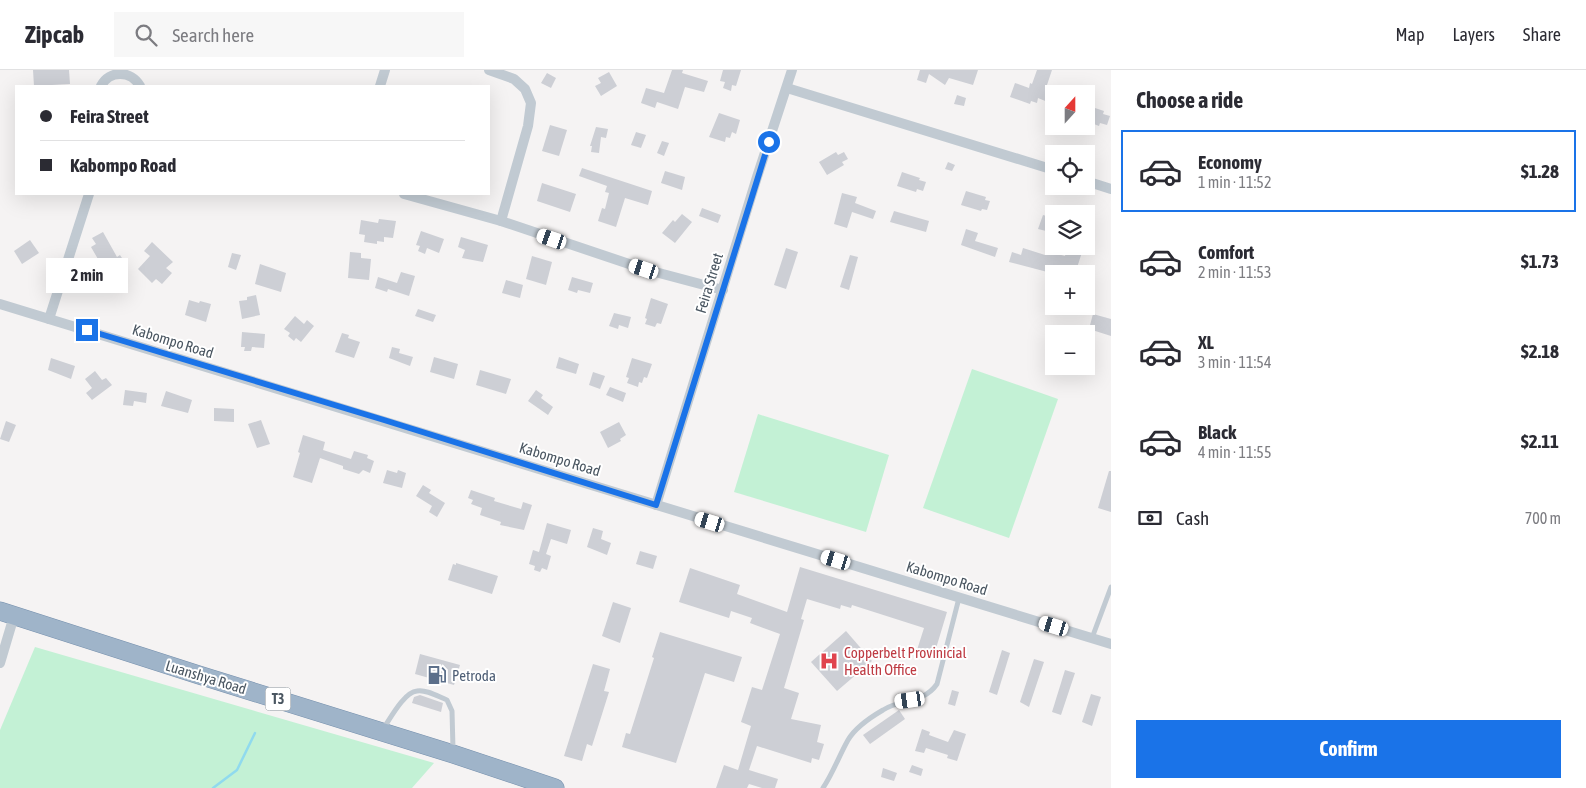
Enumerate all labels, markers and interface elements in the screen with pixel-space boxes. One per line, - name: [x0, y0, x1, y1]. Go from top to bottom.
- search box: [114, 12, 464, 57]
- text: Zipcab: [25, 21, 84, 48]
- icon: search: [132, 21, 160, 49]
- text: Search here: [172, 24, 254, 46]
- text: Map: [1395, 24, 1424, 45]
- text: Layers: [1452, 24, 1495, 45]
- text: Share: [1523, 24, 1561, 45]
- north arrow: [1045, 85, 1095, 135]
- map controls: [1045, 85, 1095, 375]
- text: Choose a ride: [1136, 87, 1243, 113]
- text: Feira Street: [70, 105, 149, 127]
- route start: [758, 131, 780, 153]
- button: locate: [1045, 145, 1095, 195]
- icon: car: [1138, 149, 1183, 194]
- text: Economy: [1198, 151, 1262, 173]
- text: Kabompo Road: [70, 154, 176, 176]
- text: $1.28: [1521, 160, 1559, 182]
- text: 1 min · 11:52: [1198, 173, 1271, 191]
- button: layers: [1045, 205, 1095, 255]
- car: [535, 227, 568, 251]
- icon: car: [1138, 239, 1183, 284]
- text: Comfort: [1198, 241, 1254, 263]
- text: $1.73: [1521, 250, 1559, 272]
- street label: Feira Street: [692, 251, 726, 315]
- car: [627, 257, 660, 281]
- callout: 2 min: [46, 258, 128, 292]
- text: 2 min · 11:53: [1198, 263, 1271, 281]
- button: +: [1045, 265, 1095, 315]
- text: 2 min: [71, 266, 103, 284]
- route end: [76, 319, 98, 341]
- street label: Kabompo Road: [130, 321, 216, 361]
- button: −: [1045, 325, 1095, 375]
- icon: car: [1138, 329, 1183, 374]
- text: XL: [1198, 331, 1214, 353]
- text: $2.18: [1521, 340, 1559, 362]
- text: 3 min · 11:54: [1198, 353, 1271, 371]
- icon: car: [1138, 419, 1183, 464]
- text: Black: [1198, 421, 1236, 443]
- text: $2.11: [1521, 430, 1559, 452]
- street label: Kabompo Road: [517, 439, 603, 479]
- text: 4 min · 11:55: [1198, 443, 1271, 461]
- icon: cash: [1136, 504, 1164, 532]
- text: Cash: [1176, 507, 1209, 529]
- text: 700 m: [1525, 509, 1561, 527]
- car: [693, 510, 726, 534]
- car: [819, 548, 852, 572]
- street label: Kabompo Road: [904, 558, 990, 598]
- car: [1037, 614, 1070, 638]
- place label: Copperbelt Provinicial Health Office: [844, 644, 967, 678]
- hospital icon: Copperbelt Provinicial Health Office: [818, 650, 840, 672]
- street label: Luanshya Road: [164, 657, 248, 697]
- fuel station icon: Petroda: [426, 664, 448, 686]
- place label: Petroda: [452, 667, 496, 684]
- road number: T3: [266, 688, 290, 710]
- car: [894, 690, 925, 710]
- button: Confirm: [1136, 720, 1561, 778]

